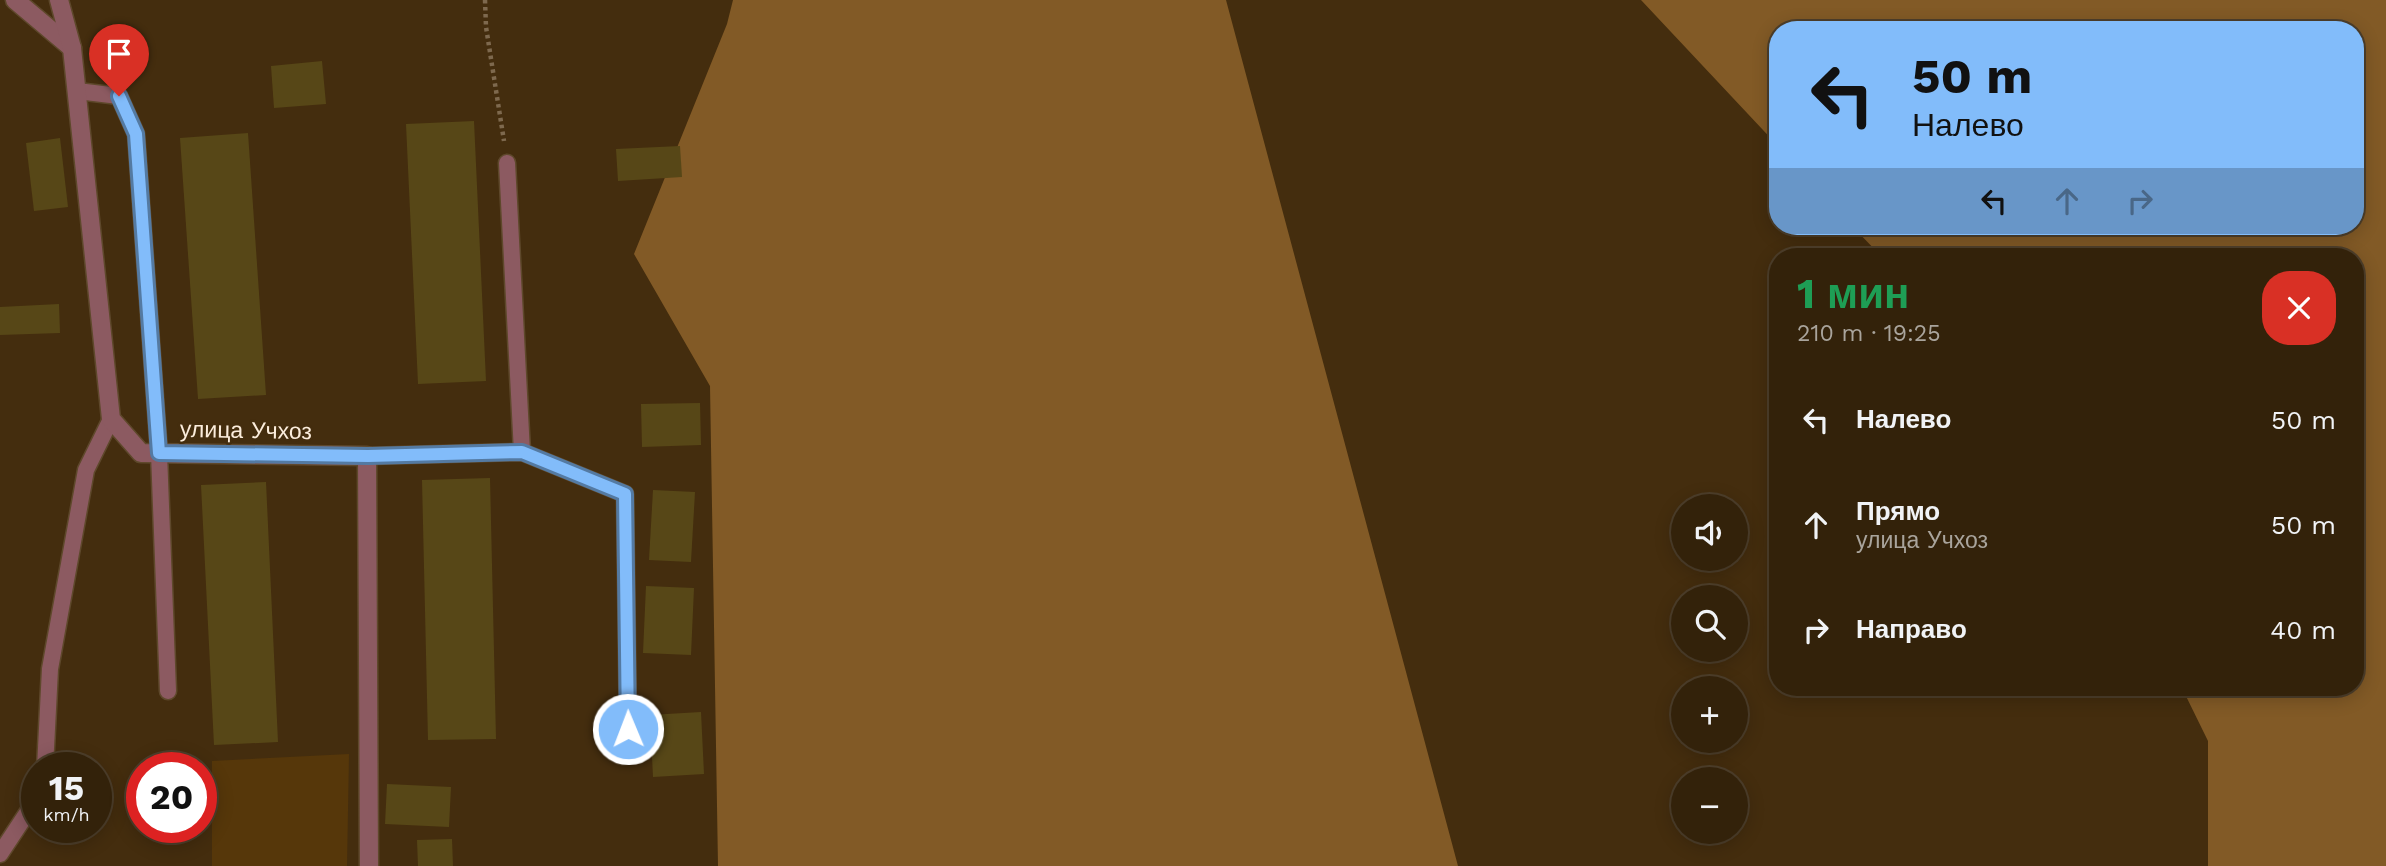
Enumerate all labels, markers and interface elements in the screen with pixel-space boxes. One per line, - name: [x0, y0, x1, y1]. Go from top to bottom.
- pin: [89, 24, 149, 96]
- icon: arrive: [100, 35, 138, 73]
- text: 50 m: [1912, 47, 2032, 105]
- icon: left: [1797, 49, 1888, 140]
- text: Налево: [1912, 106, 2024, 144]
- icon: left: [1975, 182, 2013, 220]
- icon: ahead: [2048, 182, 2086, 220]
- icon: right: [2121, 182, 2159, 220]
- text: 1 мин: [1797, 269, 1909, 318]
- button: close: [2262, 271, 2336, 345]
- text: 210 m · 19:25: [1797, 320, 1941, 347]
- icon: left: [1797, 401, 1835, 439]
- text: Налево: [1856, 404, 1951, 434]
- text: 50 m: [2271, 405, 2336, 435]
- street label: улица Учхоз: [180, 416, 312, 445]
- map controls: [1671, 494, 1748, 844]
- button: sound: [1671, 494, 1748, 571]
- text: Прямо: [1856, 496, 1940, 526]
- icon: ahead: [1797, 506, 1835, 544]
- text: 50 m: [2271, 510, 2336, 540]
- text: улица Учхоз: [1856, 527, 1988, 554]
- button: search: [1671, 585, 1748, 662]
- icon: right: [1797, 611, 1835, 649]
- text: Направо: [1856, 614, 1967, 644]
- text: 40 m: [2270, 615, 2336, 645]
- button: +: [1671, 676, 1748, 753]
- position arrow: [591, 692, 665, 766]
- speed limit sign: 20: [126, 752, 217, 843]
- text: 15: [49, 767, 84, 809]
- button: −: [1671, 767, 1748, 844]
- text: km/h: [43, 804, 90, 825]

